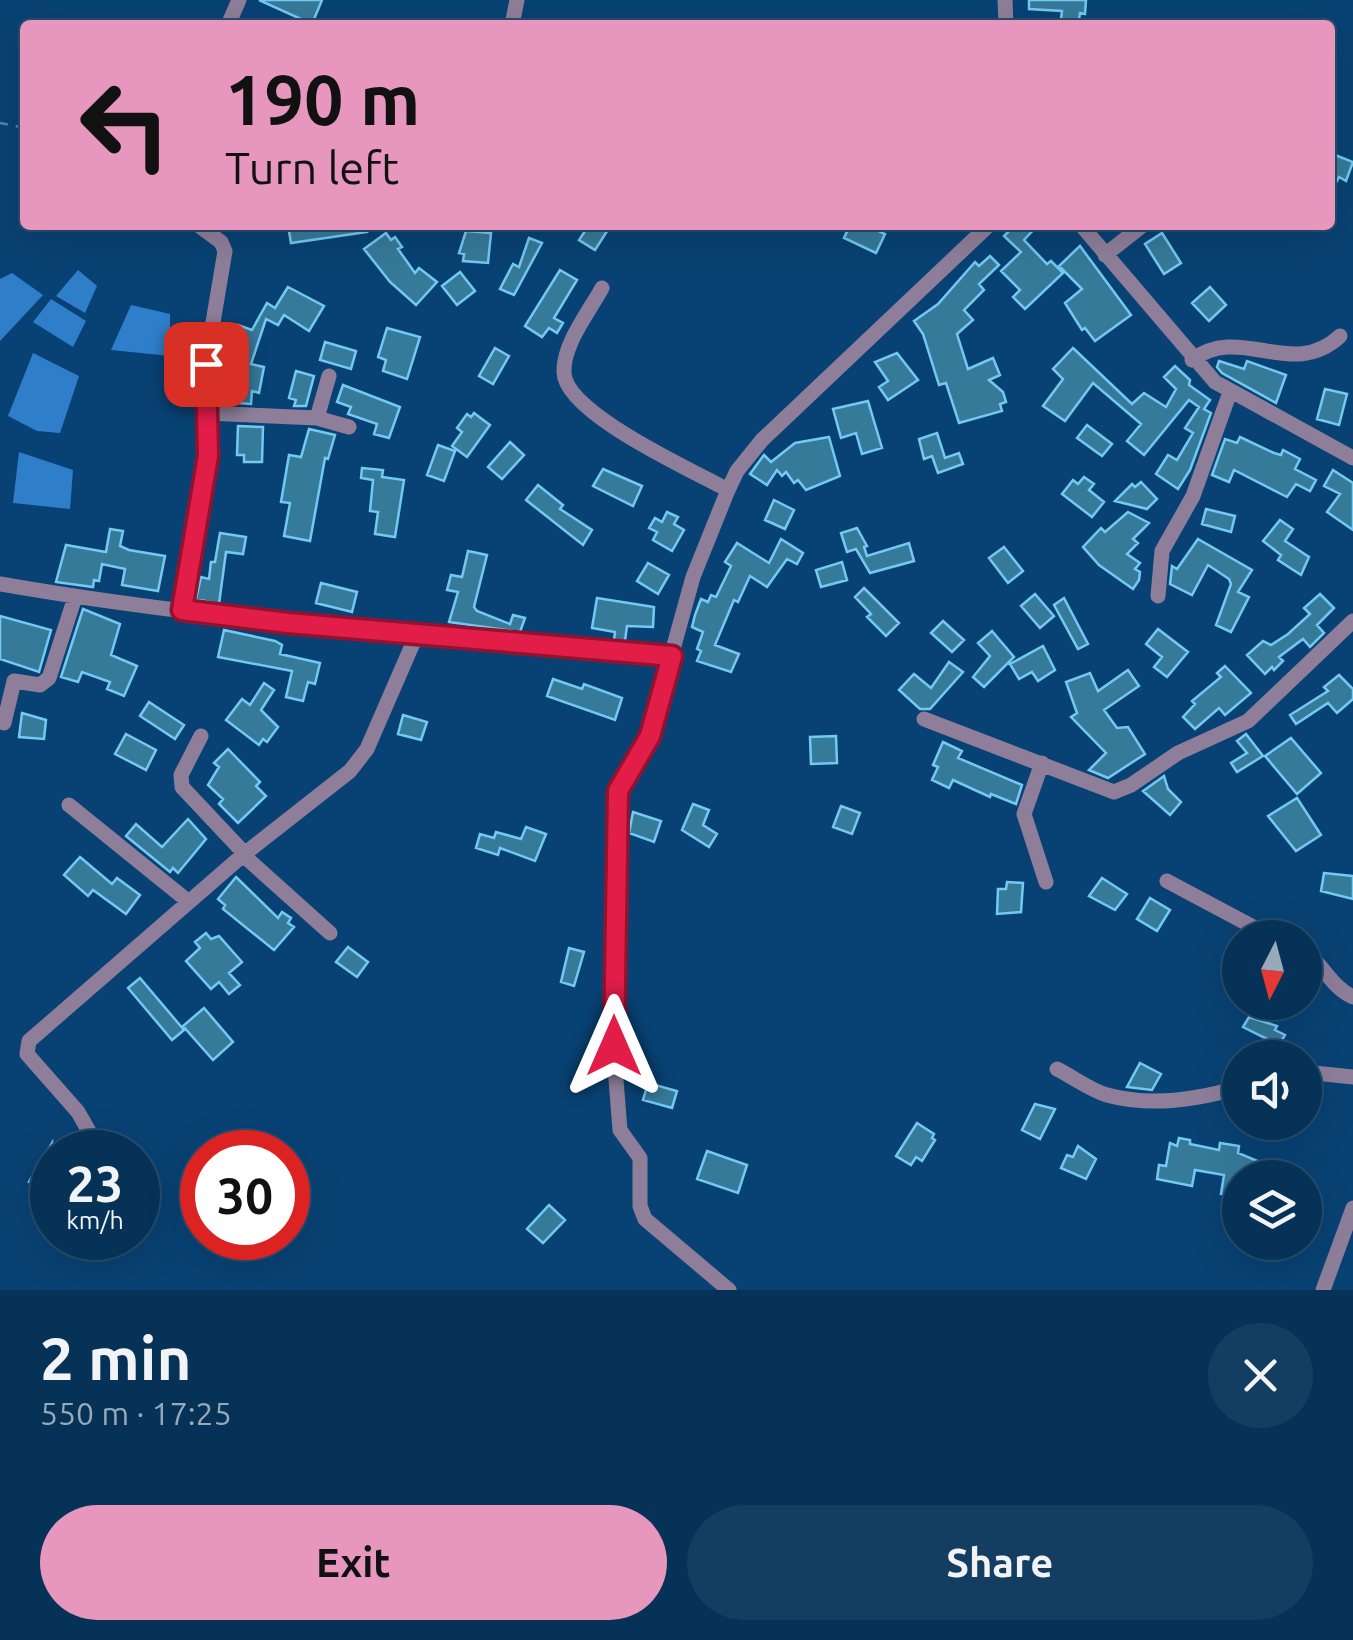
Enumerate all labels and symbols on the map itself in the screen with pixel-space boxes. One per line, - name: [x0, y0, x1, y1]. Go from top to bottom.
- pin: [164, 322, 249, 407]
- north arrow: [1222, 920, 1322, 1020]
- position arrow: [562, 994, 666, 1098]
- speed limit sign: 30: [180, 1130, 310, 1260]

